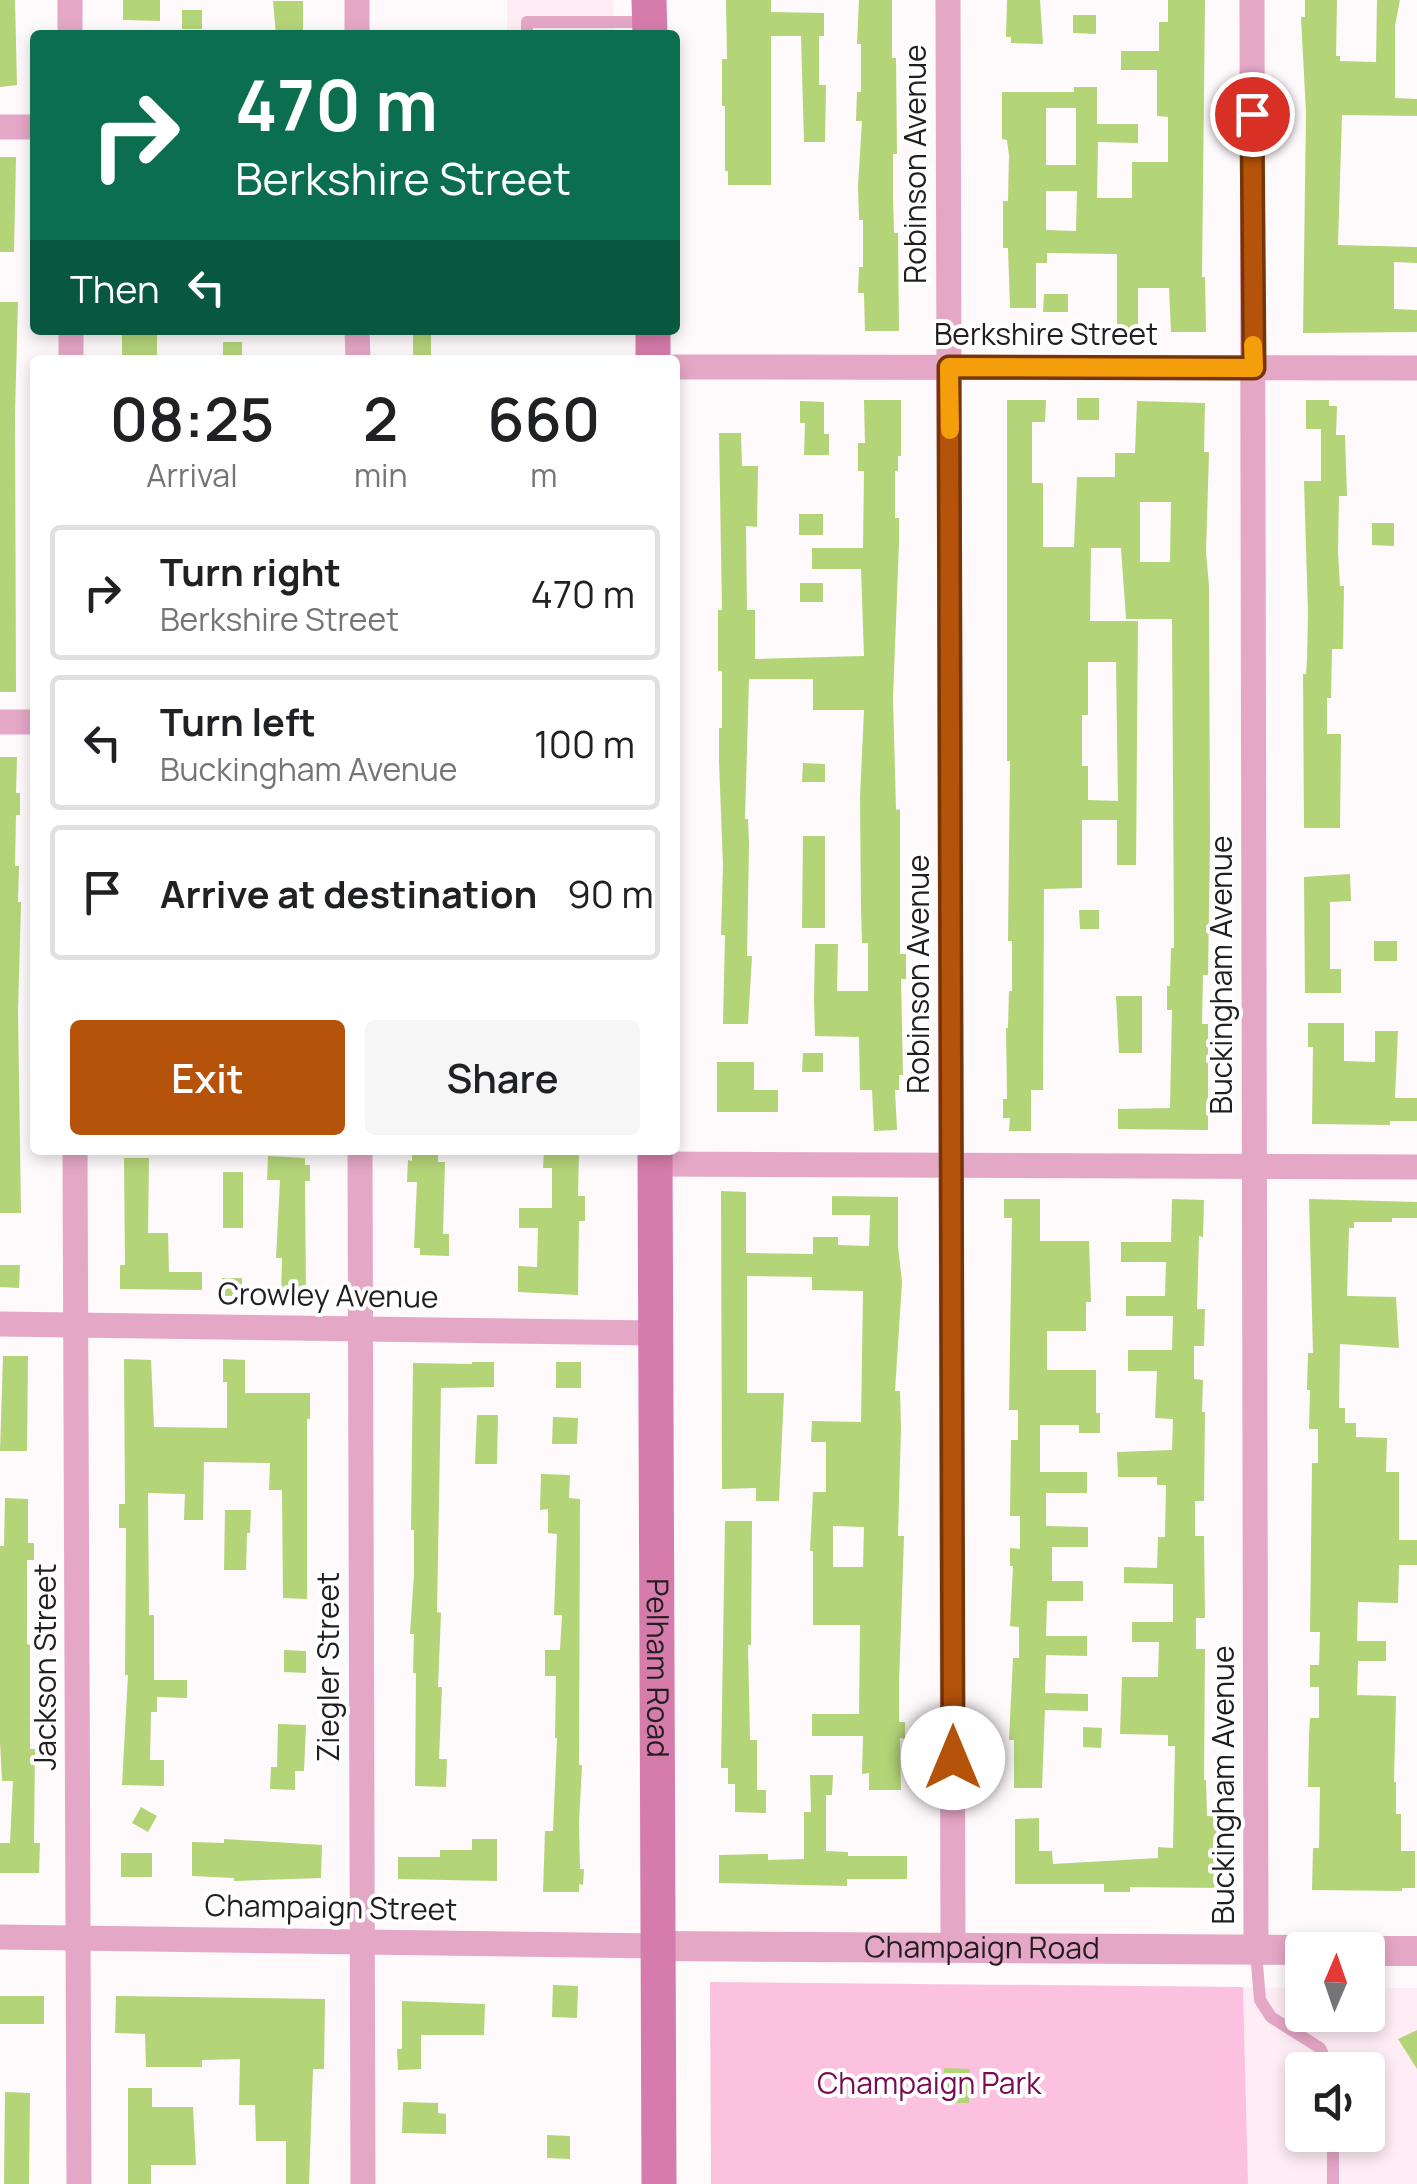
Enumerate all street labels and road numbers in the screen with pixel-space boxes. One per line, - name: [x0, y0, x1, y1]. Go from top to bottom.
- street label: Robinson Avenue: [894, 44, 935, 284]
- street label: Berkshire Street: [934, 313, 1158, 354]
- street label: Buckingham Avenue: [1200, 836, 1241, 1114]
- street label: Robinson Avenue: [897, 854, 938, 1094]
- street label: Crowley Avenue: [217, 1272, 439, 1317]
- street label: Jackson Street: [24, 1563, 65, 1771]
- street label: Ziegler Street: [307, 1572, 348, 1762]
- street label: Pelham Road: [638, 1578, 679, 1758]
- street label: Buckingham Avenue: [1202, 1646, 1243, 1924]
- street label: Champaign Street: [204, 1884, 458, 1929]
- street label: Champaign Road: [864, 1925, 1100, 1968]

